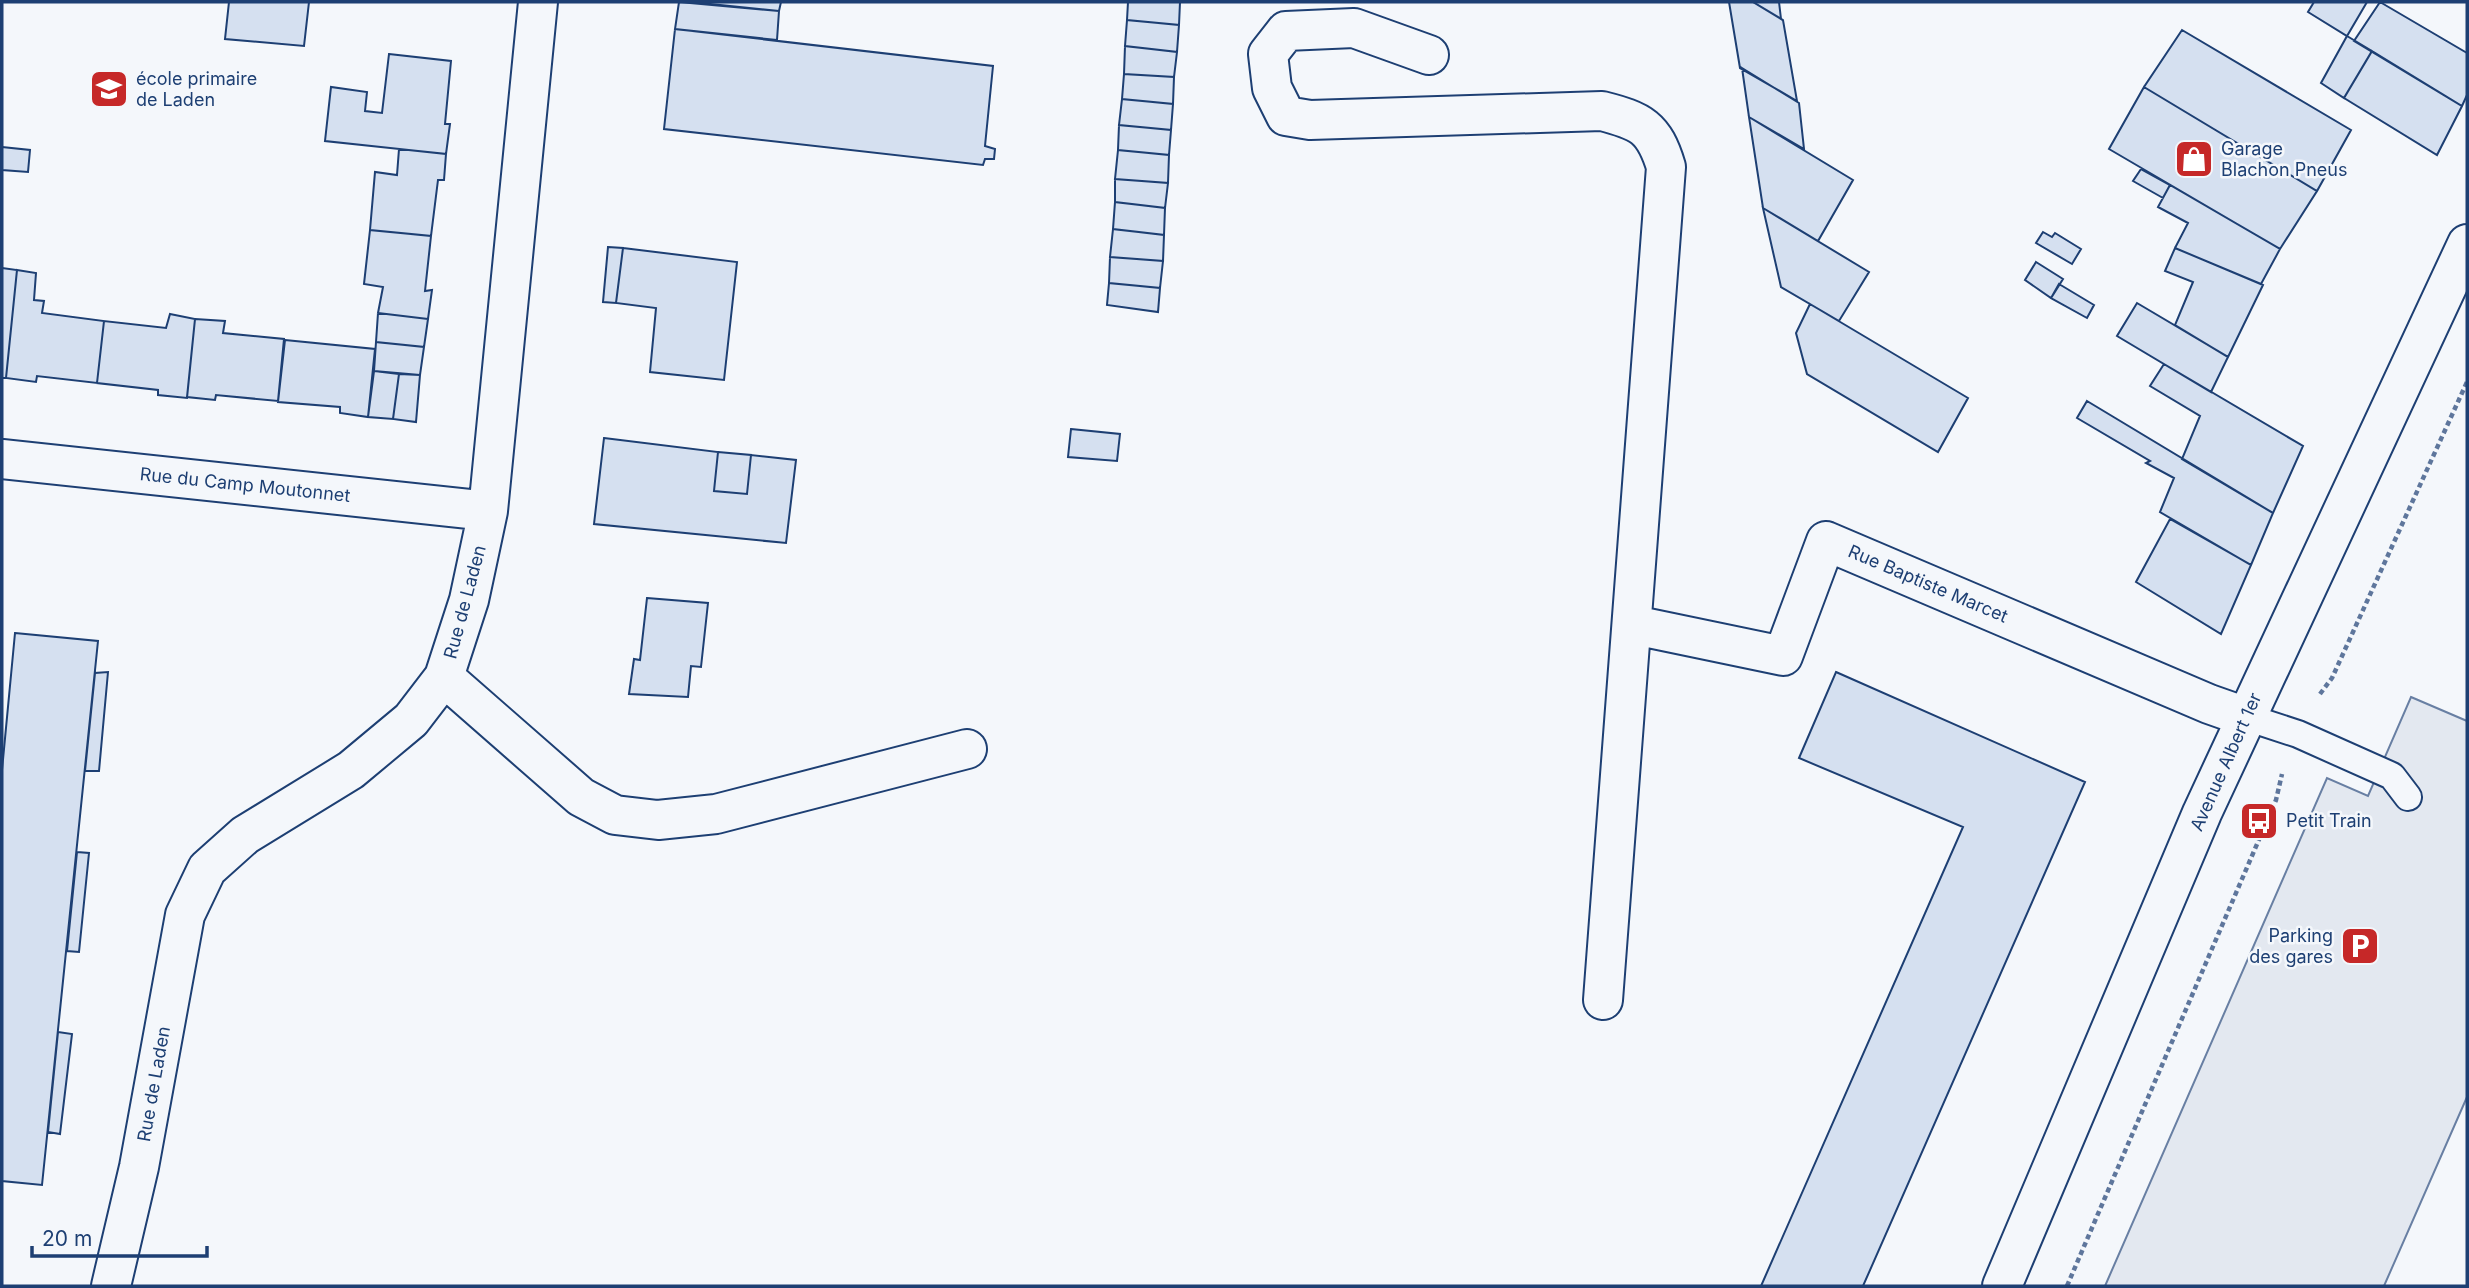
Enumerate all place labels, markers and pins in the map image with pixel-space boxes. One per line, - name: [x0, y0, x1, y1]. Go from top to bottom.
- school or university icon: école primaire de Laden: [88, 68, 130, 110]
- place label: école primaire de Laden: [136, 68, 257, 110]
- shop icon: Garage Blachon Pneus: [2173, 138, 2215, 180]
- place label: Garage Blachon Pneus: [2221, 138, 2347, 180]
- bus stop icon: Petit Train: [2238, 800, 2280, 842]
- place label: Petit Train: [2286, 810, 2372, 831]
- place label: Parking des gares: [2249, 925, 2333, 967]
- parking icon: Parking des gares: [2339, 925, 2381, 967]

